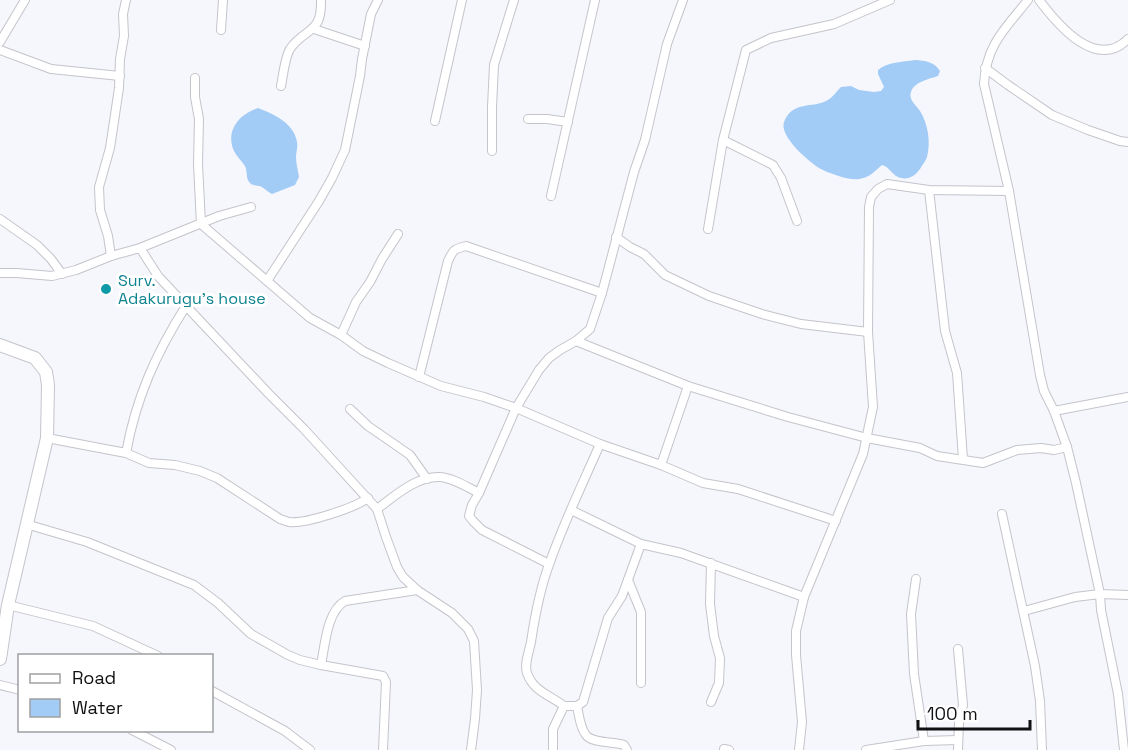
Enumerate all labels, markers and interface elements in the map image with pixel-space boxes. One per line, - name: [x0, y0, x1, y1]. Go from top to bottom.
- place label: Surv. Adakurugu's house: [118, 270, 266, 309]
- marker: Surv. Adakurugu's house: [99, 282, 113, 296]
- legend: [18, 654, 213, 732]
- text: Road: [72, 666, 116, 689]
- scale bar: [918, 693, 1030, 731]
- text: Water: [72, 696, 123, 719]
- text: 100 m: [927, 702, 978, 725]

